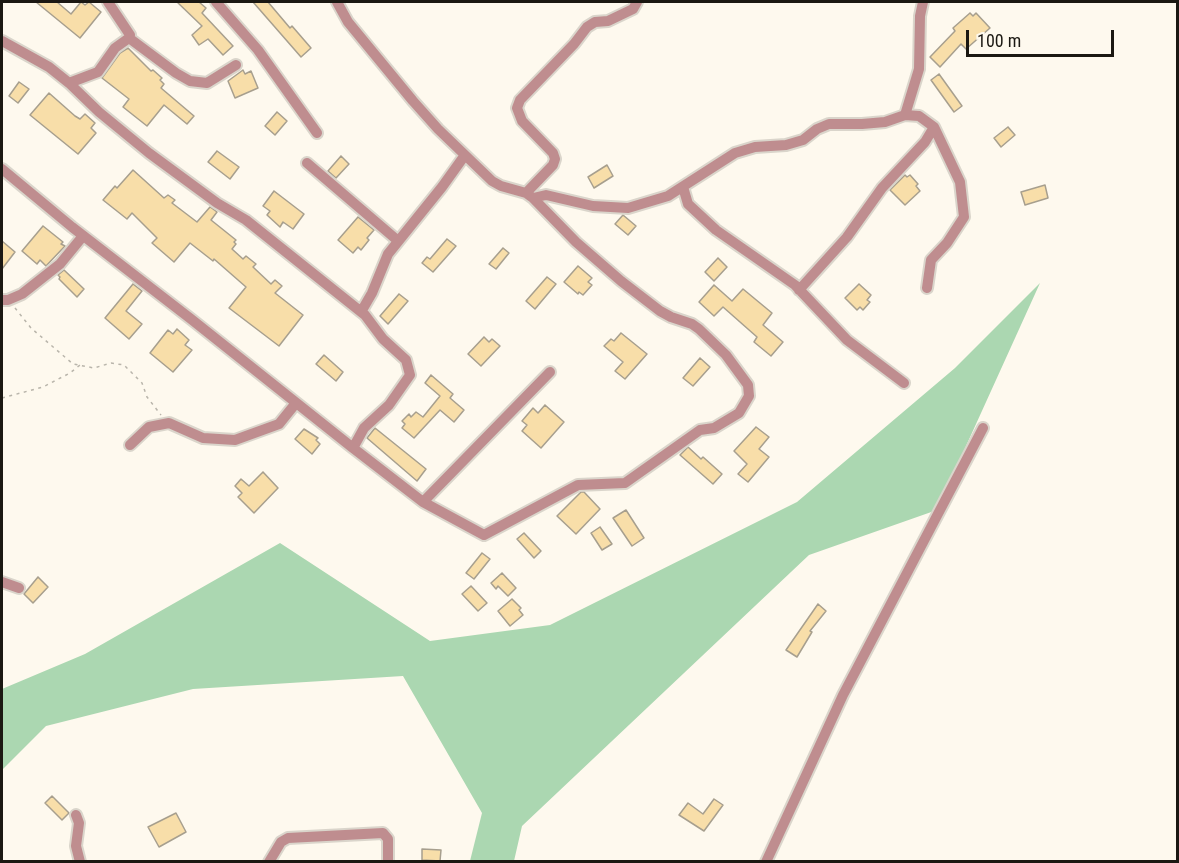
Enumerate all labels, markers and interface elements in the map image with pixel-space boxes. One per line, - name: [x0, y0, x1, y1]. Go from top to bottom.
- scale bar: [969, 18, 1118, 56]
- text: 100 m: [977, 30, 1021, 51]

